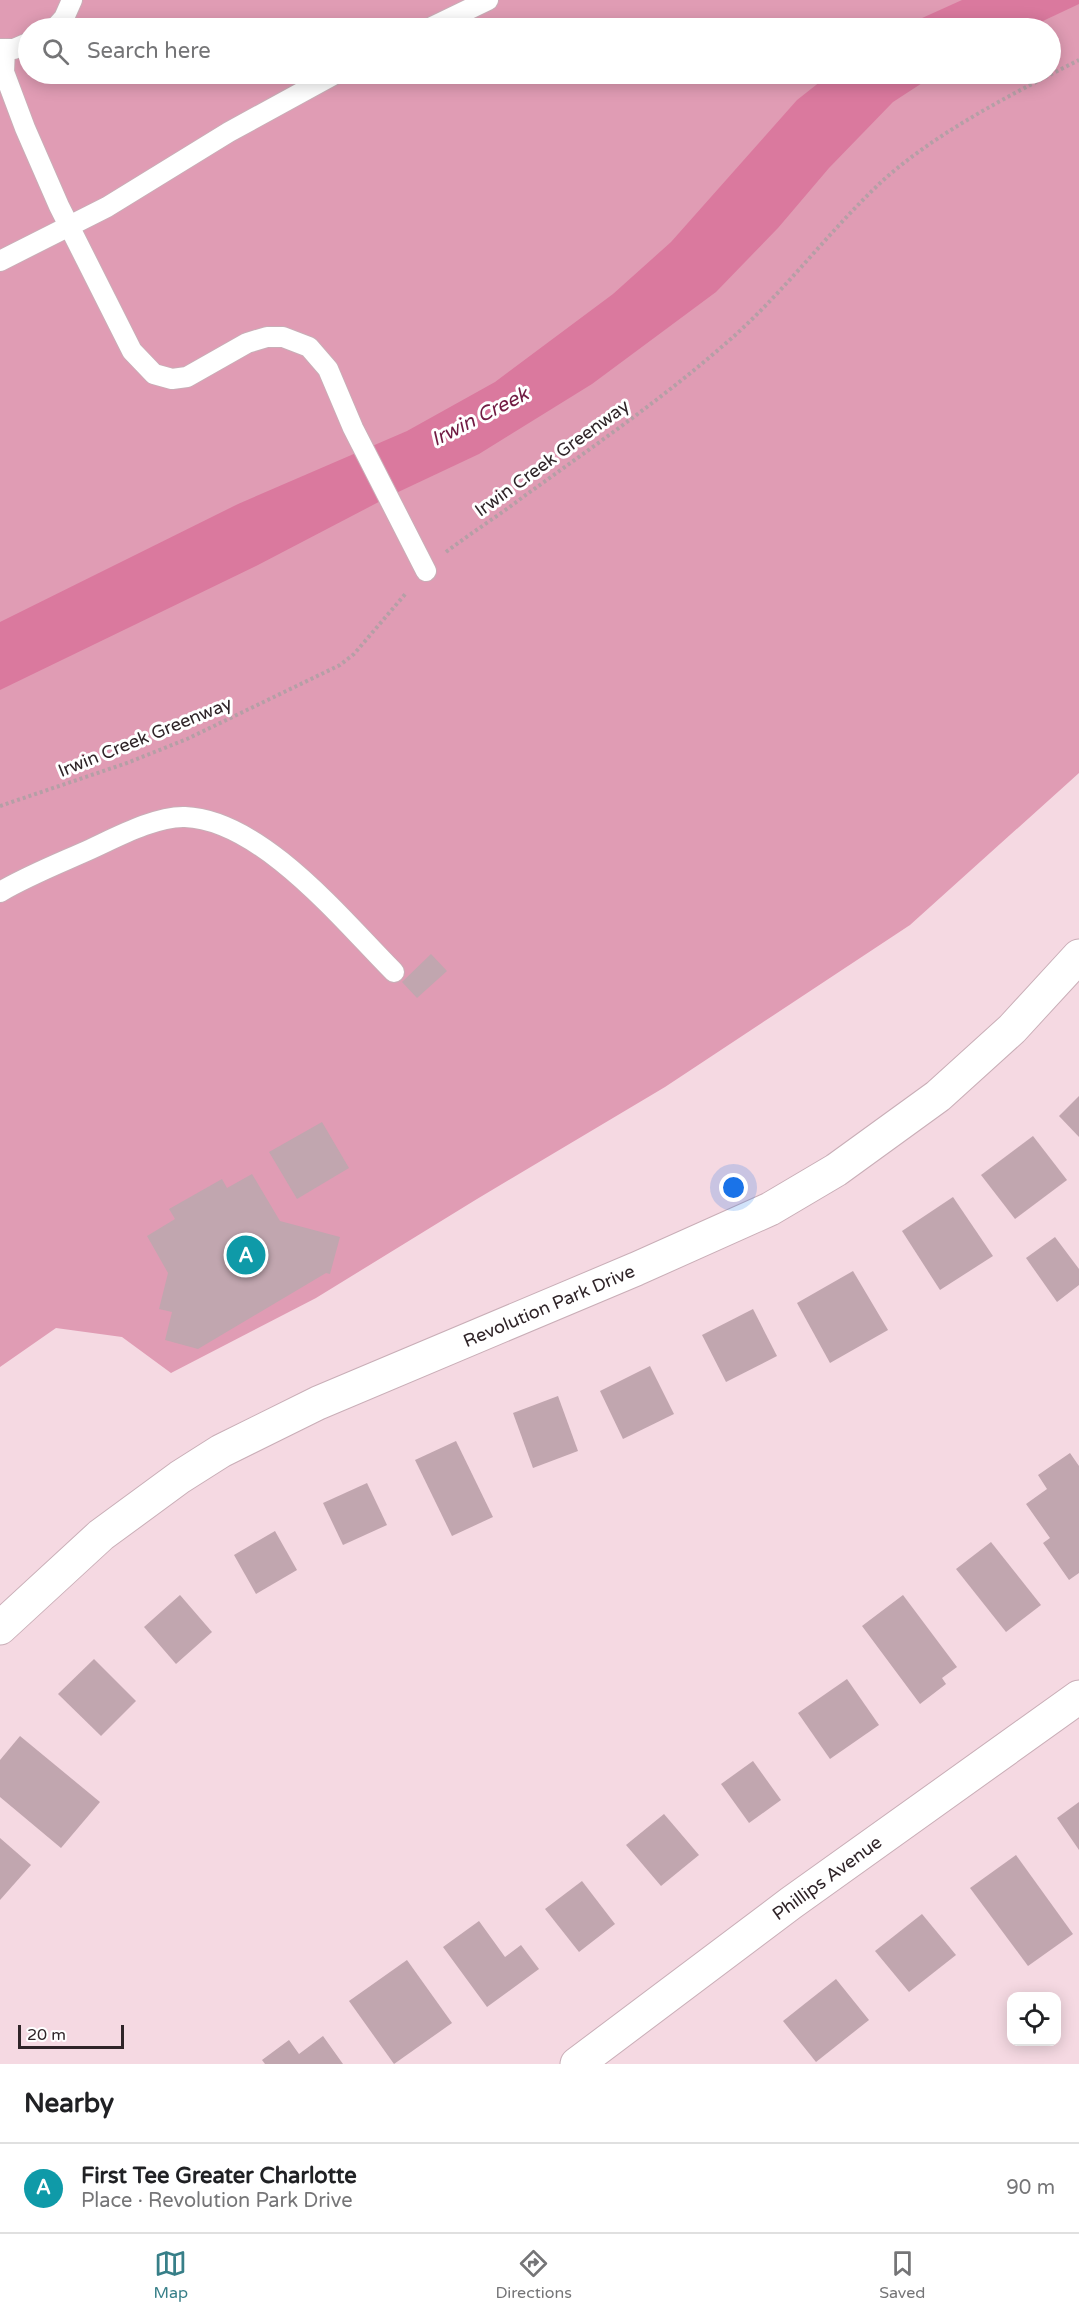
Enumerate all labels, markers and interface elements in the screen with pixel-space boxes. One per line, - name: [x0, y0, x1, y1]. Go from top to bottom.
- search box: [18, 18, 1061, 84]
- icon: search: [39, 35, 72, 68]
- text: Search here: [87, 38, 211, 64]
- water label: Irwin Creek: [427, 381, 535, 452]
- street label: Irwin Creek Greenway: [471, 394, 634, 521]
- street label: Irwin Creek Greenway: [55, 692, 235, 782]
- your location: [719, 1173, 748, 1202]
- pin: A: [226, 1232, 266, 1278]
- street label: Revolution Park Drive: [460, 1260, 638, 1352]
- street label: Phillips Avenue: [768, 1831, 886, 1925]
- map controls: [1007, 1992, 1061, 2046]
- button: locate: [1007, 1992, 1061, 2046]
- scale bar: [18, 2022, 124, 2050]
- text: 20 m: [27, 2025, 66, 2045]
- text: Nearby: [24, 2088, 114, 2119]
- text: First Tee Greater Charlotte: [81, 2163, 357, 2189]
- text: A: [36, 2176, 51, 2200]
- text: 90 m: [1006, 2176, 1055, 2200]
- text: Place · Revolution Park Drive: [81, 2189, 353, 2213]
- tab: Map: [154, 2247, 188, 2303]
- tab: Directions: [495, 2247, 572, 2303]
- tab: Saved: [879, 2247, 925, 2303]

